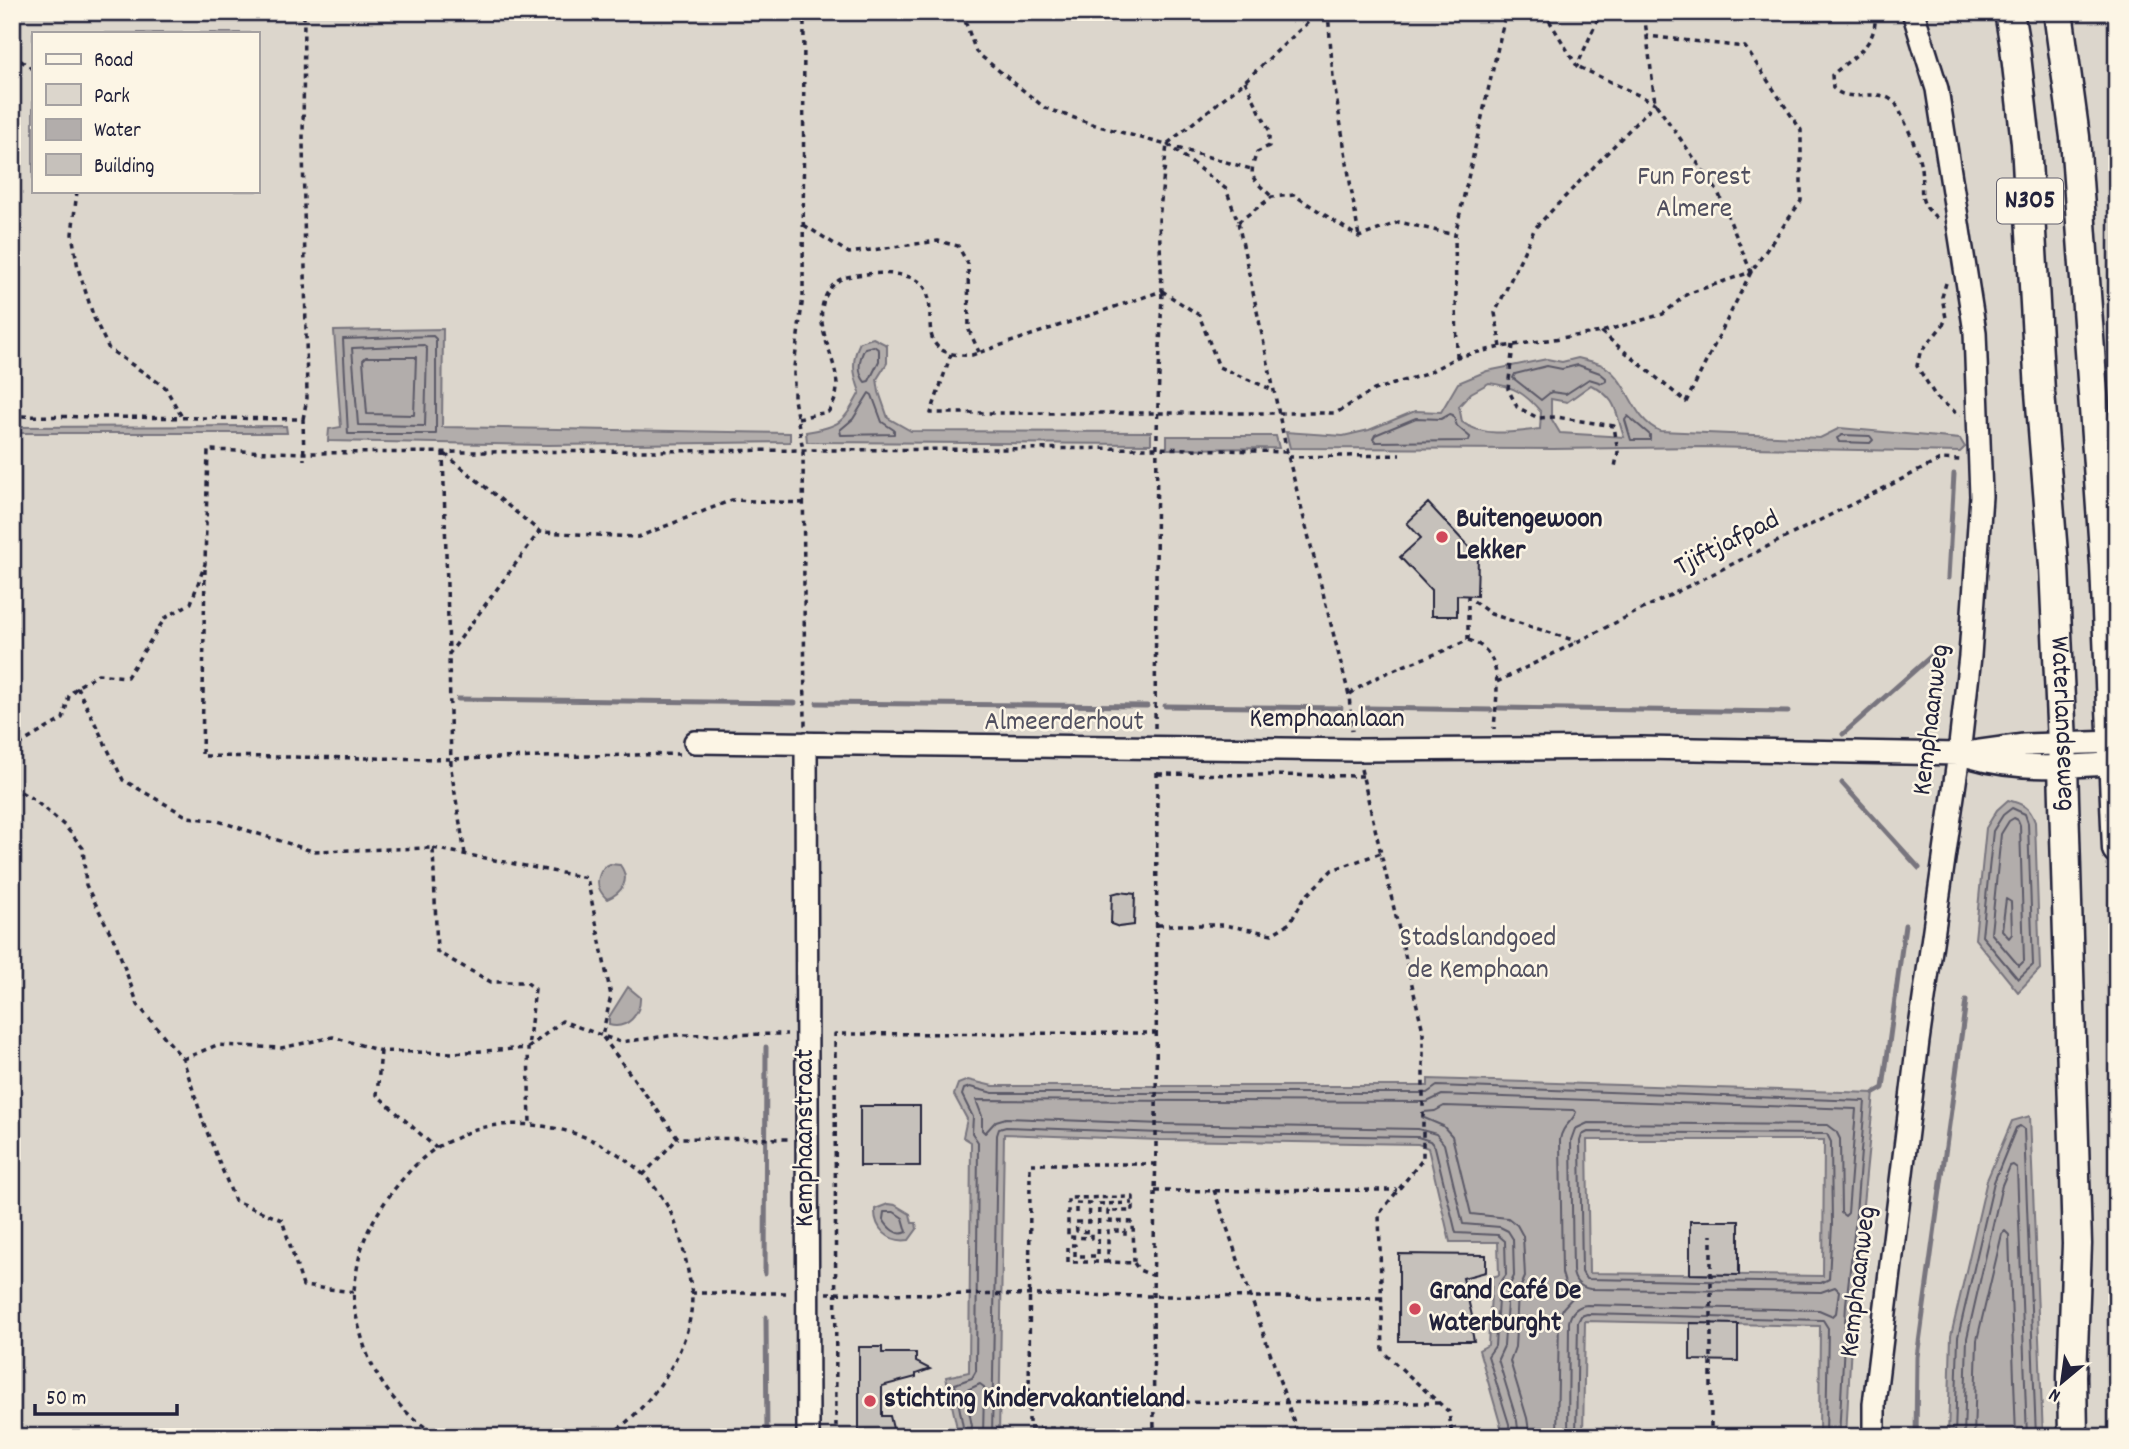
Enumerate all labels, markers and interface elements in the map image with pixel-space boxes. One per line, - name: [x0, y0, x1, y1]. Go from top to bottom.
- legend: [32, 32, 259, 192]
- text: Road: [94, 47, 133, 77]
- text: Park: [94, 83, 130, 113]
- text: Water: [94, 117, 141, 147]
- text: Building: [94, 153, 154, 183]
- park label: Fun Forest Almere: [1637, 159, 1751, 231]
- road number: N305: [1997, 178, 2063, 224]
- place label: Buitengewoon Lekker: [1456, 501, 1603, 573]
- street label: Tjiftjafpad: [1668, 501, 1788, 589]
- marker: Buitengewoon Lekker: [1434, 529, 1450, 545]
- street label: Waterlandseweg: [2037, 635, 2084, 812]
- street label: Kemphaanweg: [1904, 642, 1962, 798]
- street label: Kemphaanlaan: [1249, 701, 1405, 741]
- park label: Almeerderhout: [984, 704, 1144, 744]
- park label: Stadslandgoed de Kemphaan: [1400, 920, 1556, 992]
- street label: Kemphaanstraat: [787, 1049, 827, 1227]
- street label: Kemphaanweg: [1831, 1204, 1889, 1360]
- place label: Grand Café De Waterburght: [1429, 1273, 1581, 1345]
- marker: Grand Café De Waterburght: [1407, 1301, 1423, 1317]
- north arrow: [2028, 1348, 2098, 1418]
- scale bar: [35, 1372, 177, 1416]
- text: N: [2045, 1380, 2066, 1408]
- place label: stichting Kindervakantieland: [884, 1381, 1185, 1421]
- text: 50 m: [46, 1385, 86, 1415]
- marker: stichting Kindervakantieland: [862, 1393, 878, 1409]

